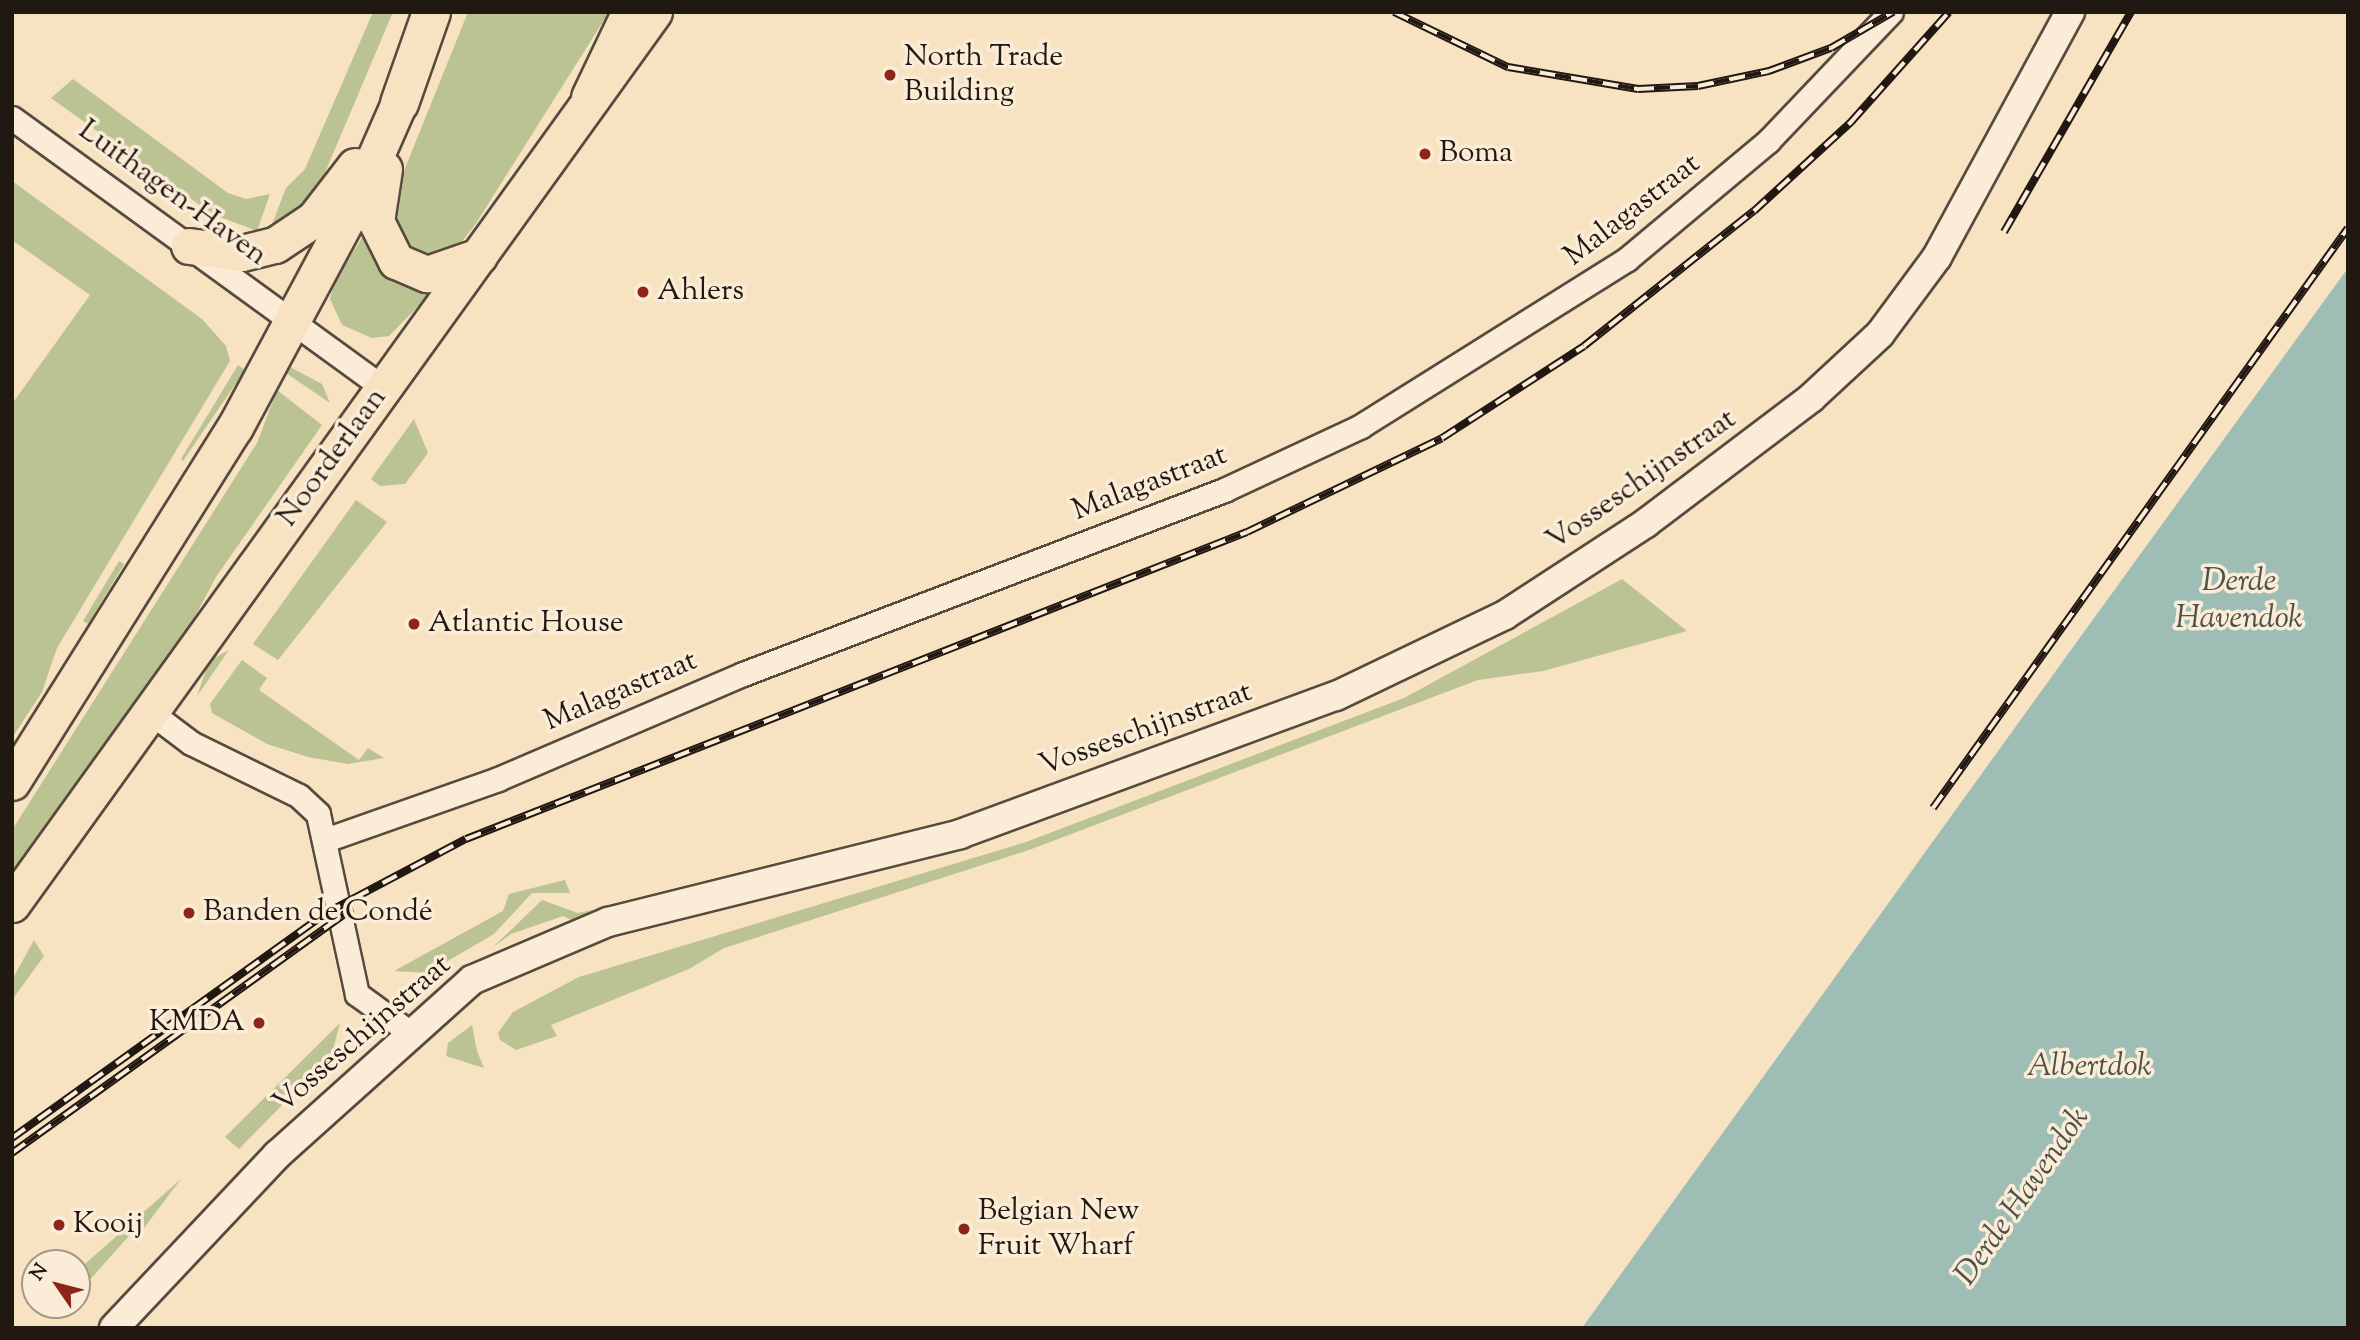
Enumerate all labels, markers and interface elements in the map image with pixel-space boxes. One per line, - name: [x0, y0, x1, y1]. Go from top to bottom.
- place label: North Trade Building: [904, 40, 1063, 110]
- marker: North Trade Building: [882, 67, 898, 83]
- street label: Luithagen-Haven: [70, 113, 274, 275]
- place label: Boma: [1439, 136, 1513, 172]
- marker: Boma: [1417, 146, 1433, 162]
- street label: Malagastraat: [1558, 147, 1708, 275]
- place label: Ahlers: [657, 274, 744, 310]
- marker: Ahlers: [635, 284, 651, 300]
- street label: Noorderlaan: [271, 381, 395, 535]
- street label: Vosseschijnstraat: [1540, 402, 1744, 560]
- street label: Malagastraat: [1068, 438, 1232, 530]
- water label: Derde Havendok: [2175, 564, 2303, 639]
- place label: Atlantic House: [428, 606, 624, 642]
- marker: Atlantic House: [406, 616, 422, 632]
- street label: Malagastraat: [539, 644, 703, 740]
- street label: Vosseschijnstraat: [1035, 675, 1257, 785]
- place label: Banden de Condé: [203, 895, 433, 931]
- marker: Banden de Condé: [181, 905, 197, 921]
- street label: Vosseschijnstraat: [267, 948, 459, 1122]
- place label: KMDA: [149, 1005, 245, 1041]
- marker: KMDA: [251, 1015, 267, 1031]
- water label: Albertdok: [2026, 1048, 2152, 1086]
- water label: Derde Havendok: [1947, 1101, 2099, 1293]
- place label: Belgian New Fruit Wharf: [978, 1194, 1139, 1264]
- place label: Kooij: [73, 1207, 143, 1243]
- marker: Kooij: [51, 1217, 67, 1233]
- marker: Belgian New Fruit Wharf: [956, 1221, 972, 1237]
- north arrow: [21, 1249, 91, 1319]
- text: N: [25, 1259, 55, 1287]

